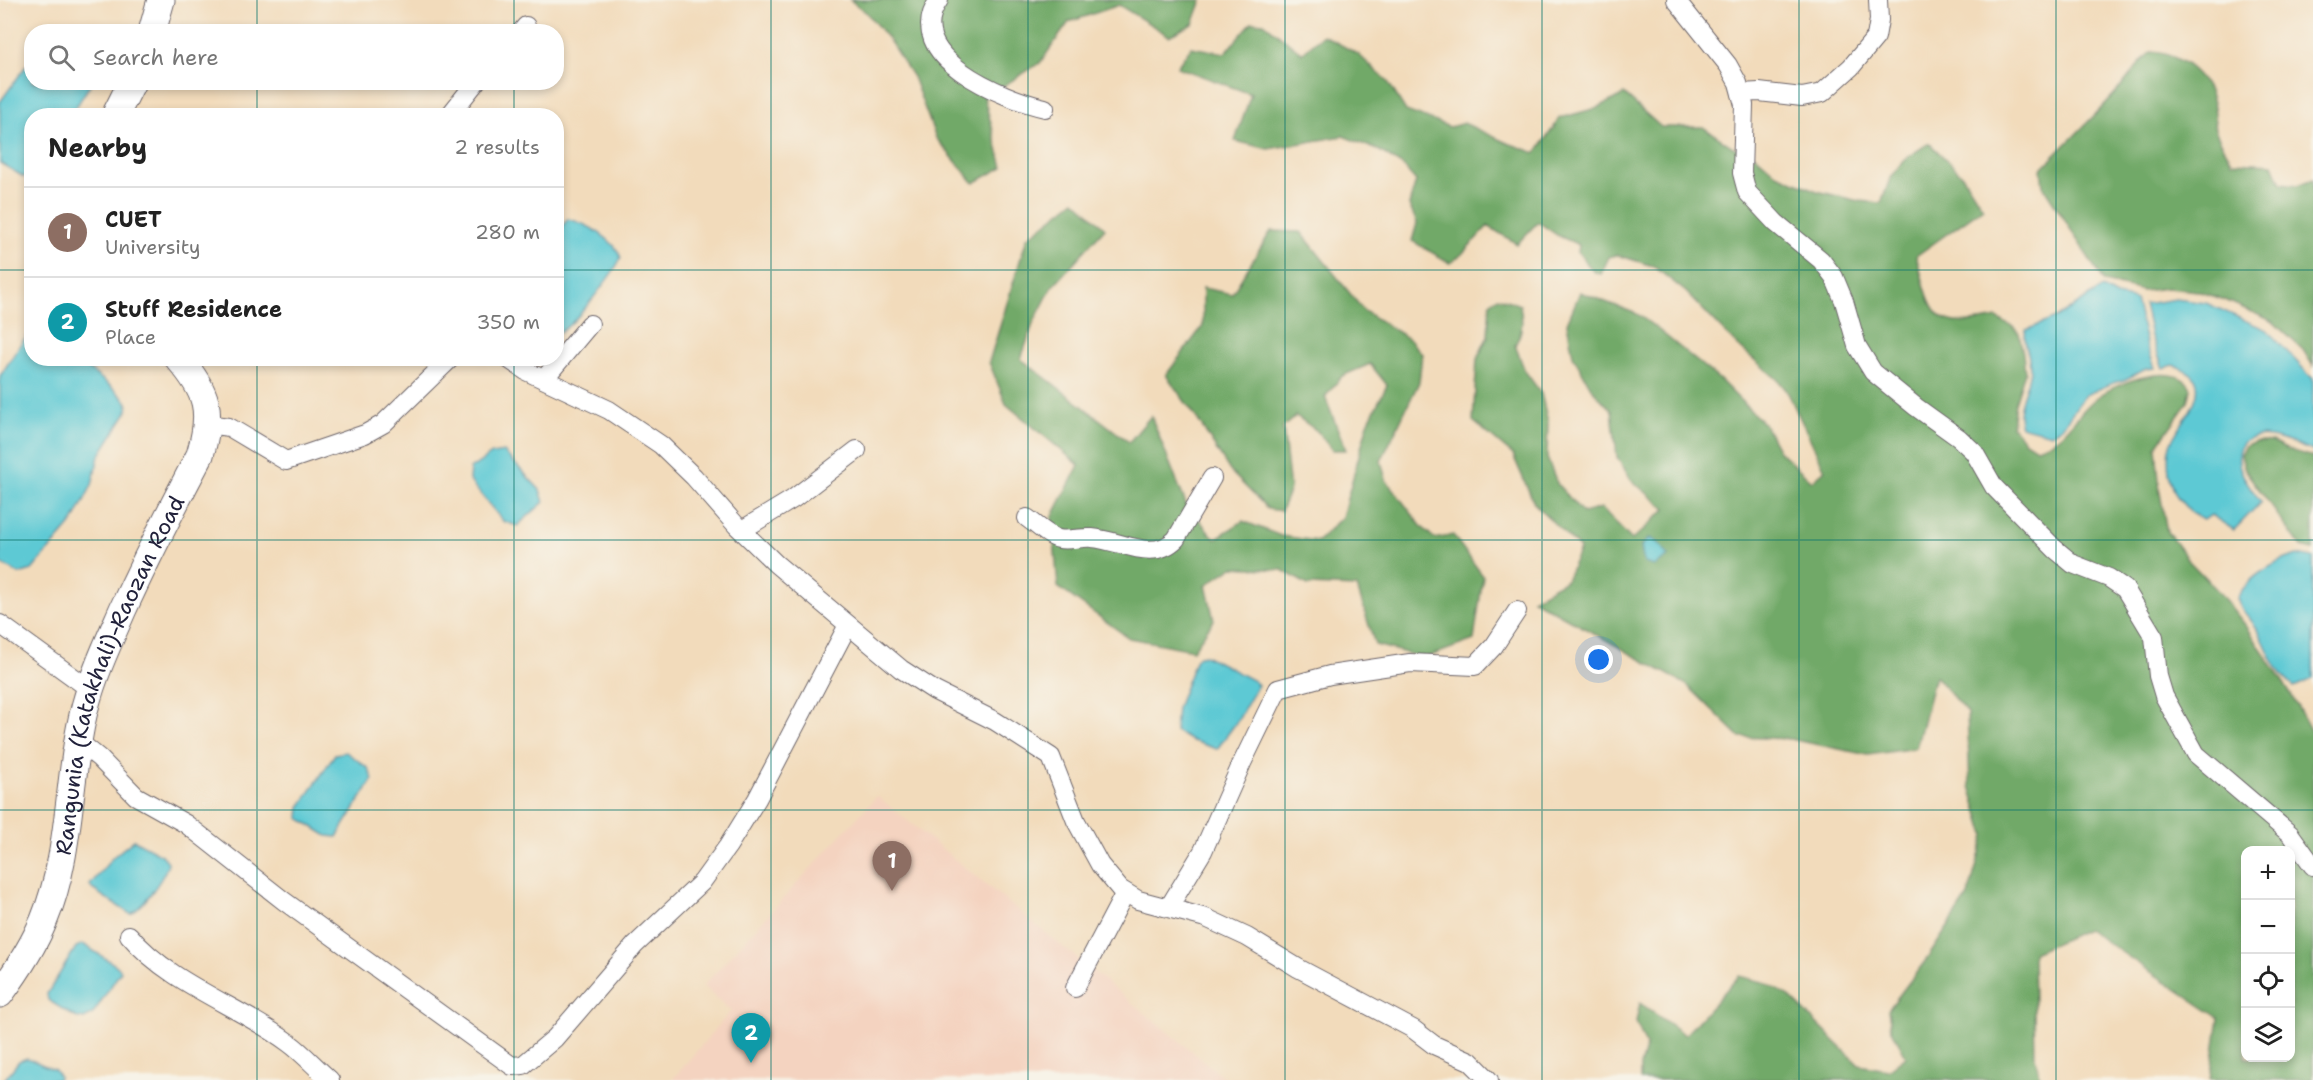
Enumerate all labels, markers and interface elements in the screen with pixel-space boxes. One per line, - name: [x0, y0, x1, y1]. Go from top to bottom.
- search box: [24, 24, 564, 90]
- icon: search: [45, 41, 78, 74]
- text: Search here: [93, 43, 219, 72]
- text: Nearby: [48, 130, 147, 165]
- text: 2 results: [454, 134, 540, 160]
- text: CUET: [105, 205, 162, 234]
- text: 1: [63, 219, 72, 245]
- text: 280 m: [475, 219, 540, 245]
- text: University: [105, 234, 201, 260]
- text: Stuff Residence: [105, 295, 282, 324]
- text: 2: [61, 309, 75, 335]
- text: 350 m: [476, 309, 540, 335]
- text: Place: [105, 324, 156, 350]
- street label: Rangunia (Katakhali)-Raozan Road: [49, 491, 191, 857]
- your location: [1584, 645, 1613, 674]
- pin: 1: [872, 842, 912, 891]
- map controls: [2241, 846, 2295, 1062]
- button: +: [2241, 846, 2295, 900]
- button: −: [2241, 900, 2295, 954]
- button: locate: [2241, 954, 2295, 1008]
- button: layers: [2241, 1008, 2295, 1062]
- pin: 2: [732, 1014, 771, 1063]

